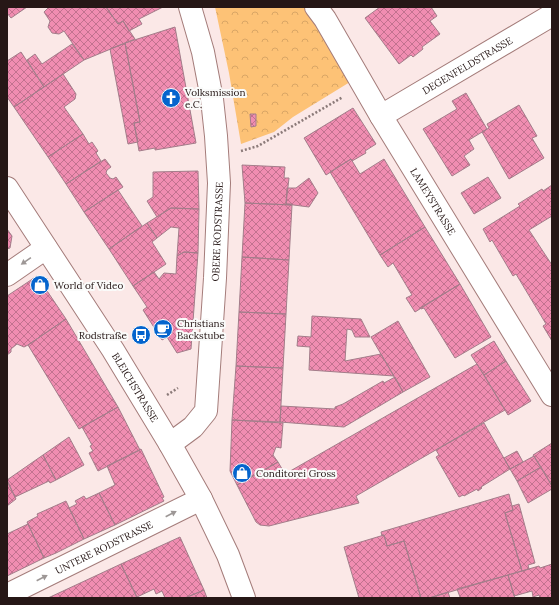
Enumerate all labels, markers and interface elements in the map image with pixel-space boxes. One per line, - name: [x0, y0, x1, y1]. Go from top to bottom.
- street label: DEGENFELDSTRASSE: [420, 34, 515, 97]
- place label: Volksmission e.C.: [184, 86, 245, 111]
- church icon: Volksmission e.C.: [160, 87, 182, 109]
- street label: LAMEYSTRASSE: [407, 165, 458, 238]
- street label: OBERE RODSTRASSE: [209, 182, 226, 282]
- one-way arrow: [21, 257, 32, 265]
- shop icon: World of Video: [29, 274, 51, 296]
- place label: World of Video: [54, 279, 123, 292]
- place label: Christians Backstube: [177, 317, 225, 342]
- cafe icon: Christians Backstube: [152, 318, 174, 340]
- bus stop icon: Rodstraße: [130, 324, 152, 346]
- place label: Rodstraße: [79, 329, 128, 342]
- street label: BLEICHSTRASSE: [109, 350, 161, 424]
- shop icon: Conditorei Gross: [231, 462, 253, 484]
- place label: Conditorei Gross: [256, 467, 336, 480]
- one-way arrow: [165, 511, 176, 517]
- street label: UNTERE RODSTRASSE: [53, 518, 155, 577]
- one-way arrow: [36, 575, 48, 581]

